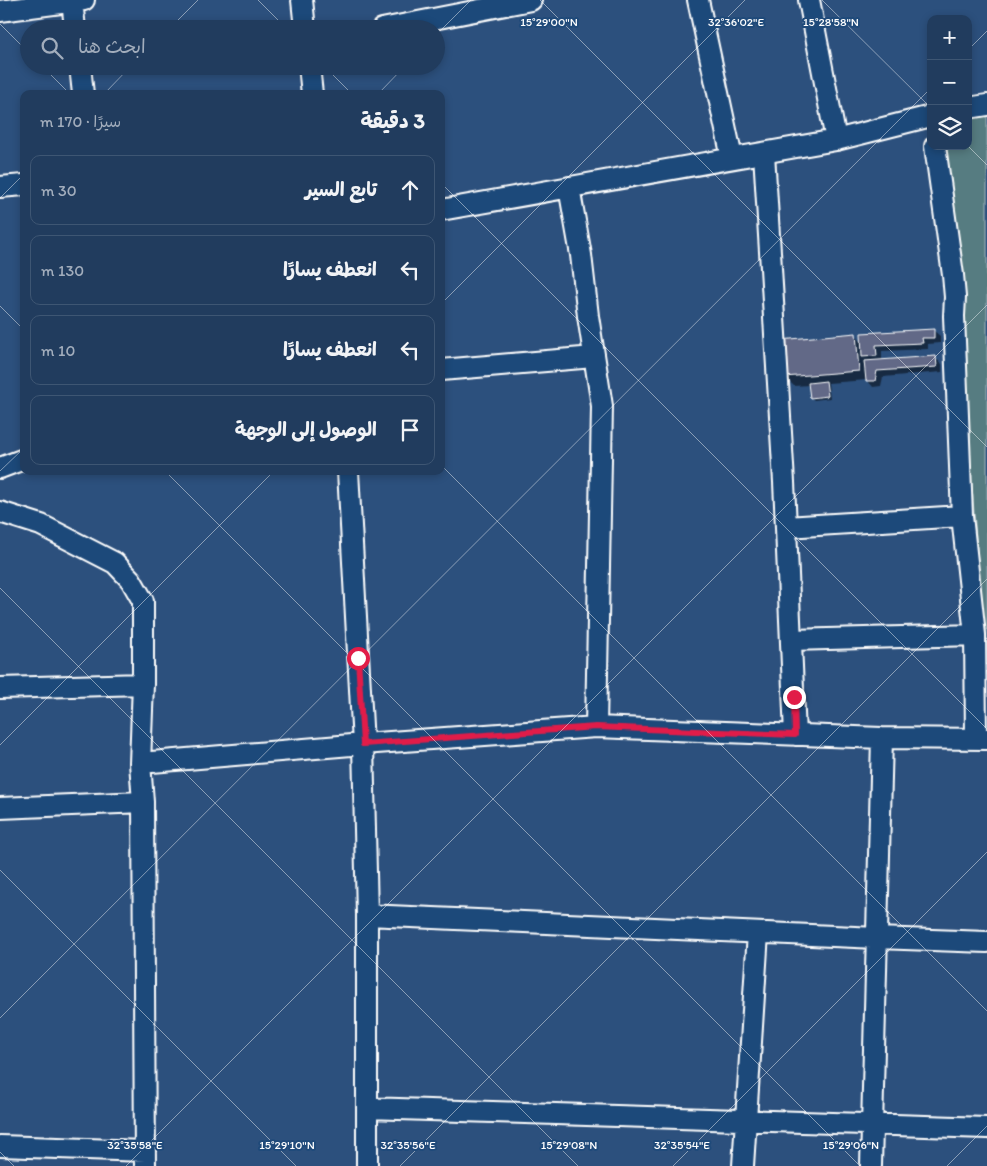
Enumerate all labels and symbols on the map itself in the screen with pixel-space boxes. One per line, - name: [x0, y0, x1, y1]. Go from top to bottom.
- text: 15°29'00"N: [520, 15, 578, 29]
- text: 32°36'02"E: [708, 15, 764, 29]
- text: 15°28'58"N: [803, 15, 859, 29]
- route start: [347, 647, 370, 670]
- route end: [783, 686, 806, 709]
- text: 32°35'58"E: [107, 1138, 163, 1152]
- text: 15°29'10"N: [259, 1138, 315, 1152]
- text: 32°35'56"E: [380, 1138, 436, 1152]
- text: 15°29'08"N: [541, 1138, 597, 1152]
- text: 32°35'54"E: [654, 1138, 710, 1152]
- text: 15°29'06"N: [823, 1138, 879, 1152]

